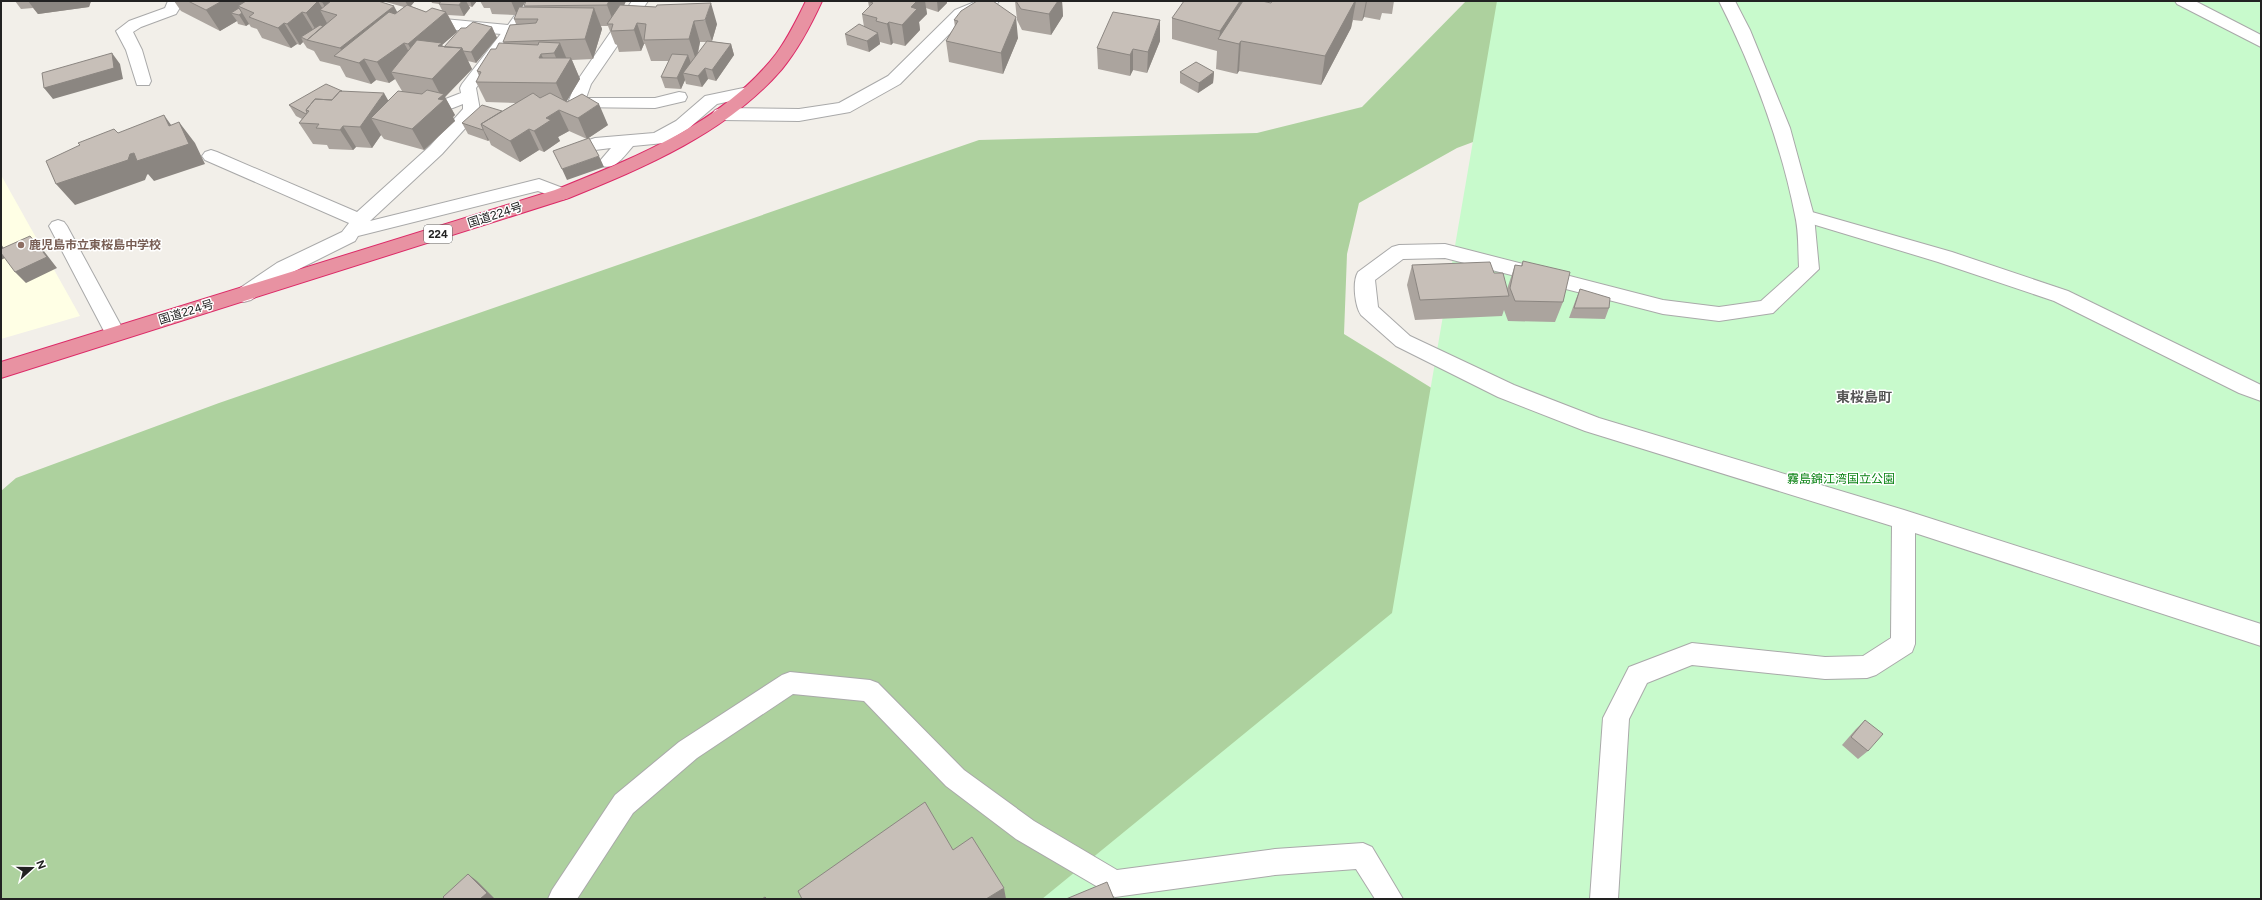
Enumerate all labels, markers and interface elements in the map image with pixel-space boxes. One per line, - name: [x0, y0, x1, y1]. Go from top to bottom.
- street label: 国道224号: [466, 200, 524, 230]
- road number: 224: [424, 225, 452, 243]
- place label: 鹿児島市立東桜島中学校: [29, 238, 161, 252]
- marker: 鹿児島市立東桜島中学校: [16, 240, 26, 250]
- street label: 国道224号: [157, 297, 215, 327]
- district label: 東桜島町: [1836, 389, 1892, 406]
- park label: 霧島錦江湾国立公園: [1787, 472, 1895, 486]
- north arrow: [12, 848, 52, 888]
- text: N: [33, 858, 48, 871]

